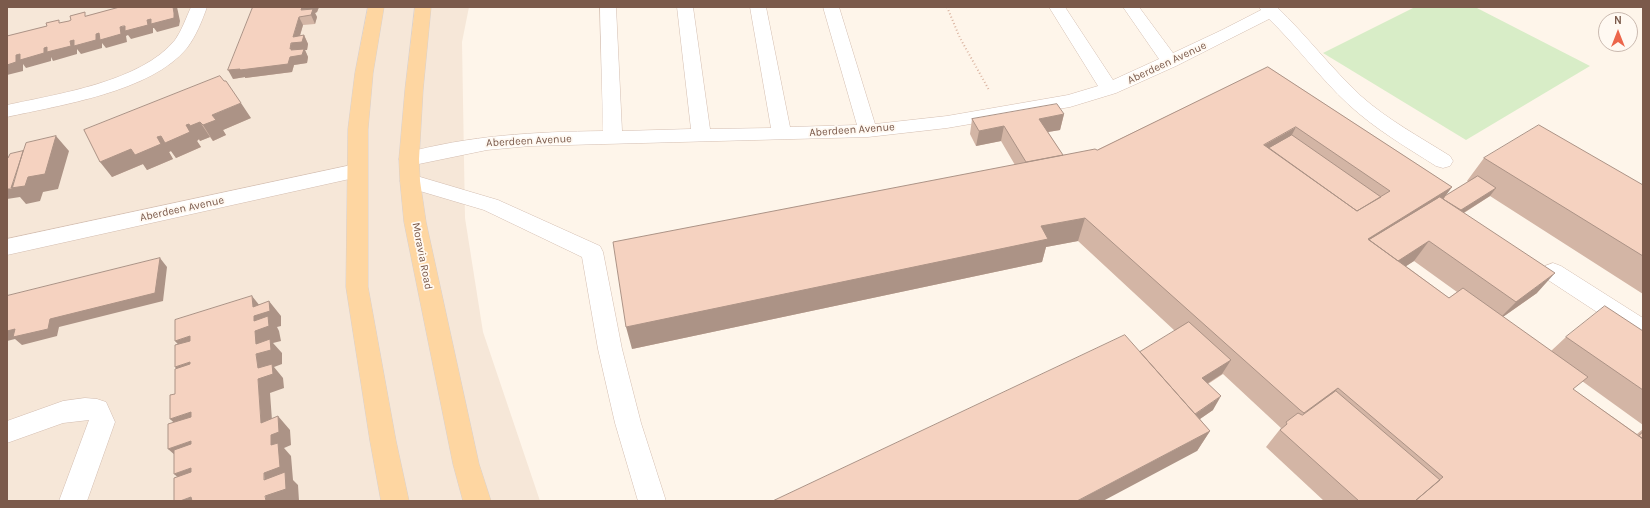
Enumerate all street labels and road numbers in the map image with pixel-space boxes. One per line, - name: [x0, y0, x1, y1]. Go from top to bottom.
- street label: Aberdeen Avenue: [1125, 39, 1209, 87]
- street label: Aberdeen Avenue: [809, 120, 895, 140]
- street label: Aberdeen Avenue: [486, 132, 572, 150]
- street label: Aberdeen Avenue: [139, 194, 225, 224]
- street label: Moravia Road: [409, 221, 435, 291]

